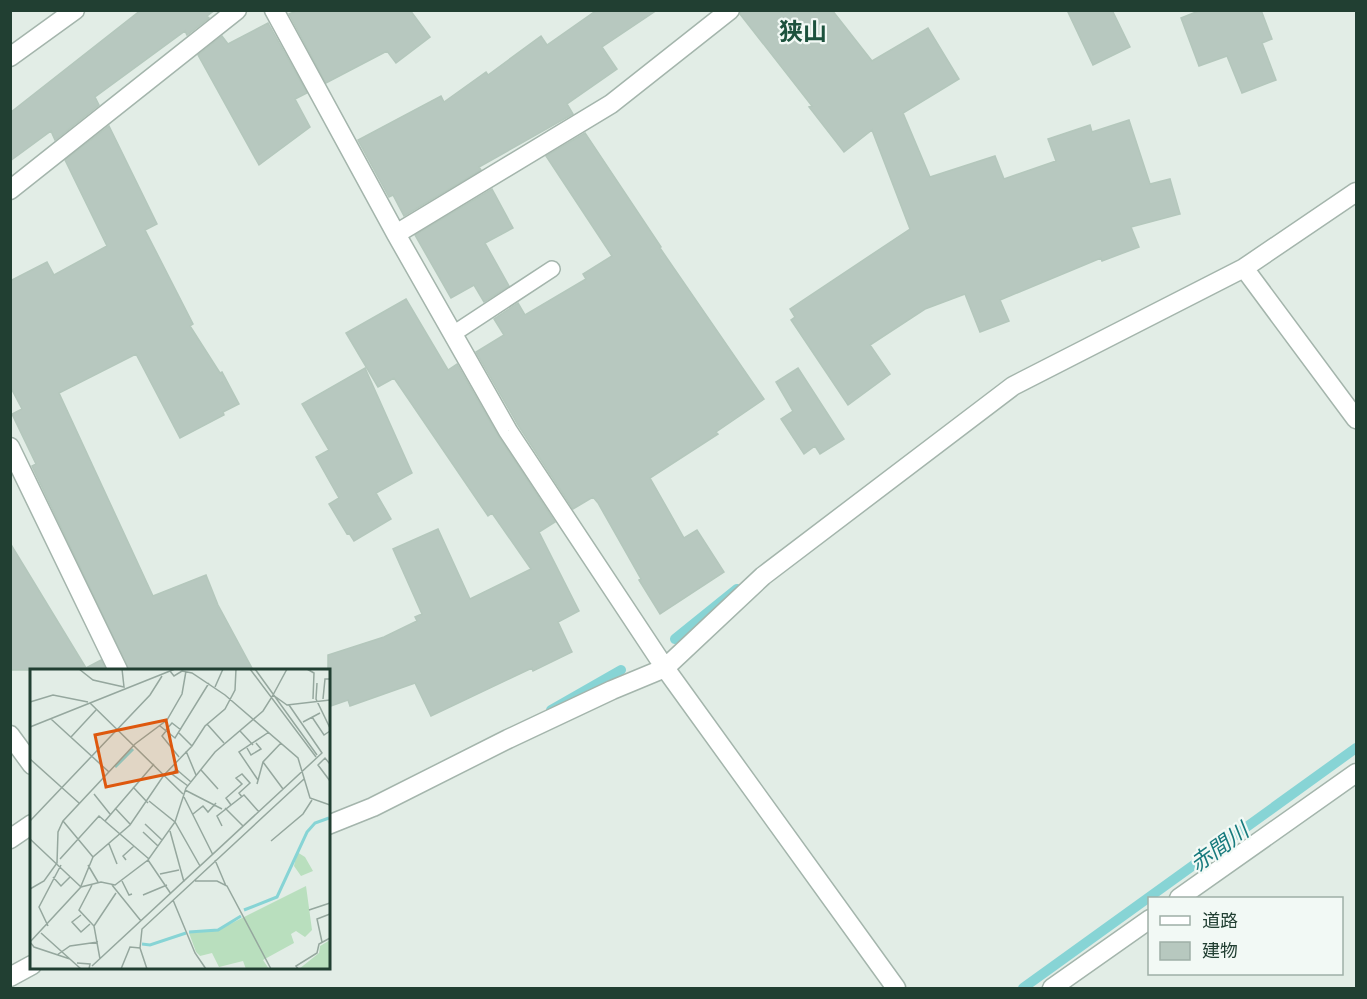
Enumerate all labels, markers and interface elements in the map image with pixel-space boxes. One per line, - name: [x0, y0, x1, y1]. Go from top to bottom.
- district label: 狭山: [779, 13, 827, 49]
- inset map: [30, 669, 330, 969]
- water label: 赤間川: [1182, 813, 1257, 880]
- legend: [1148, 897, 1343, 975]
- text: 道路: [1202, 907, 1238, 934]
- text: 建物: [1202, 937, 1238, 964]

